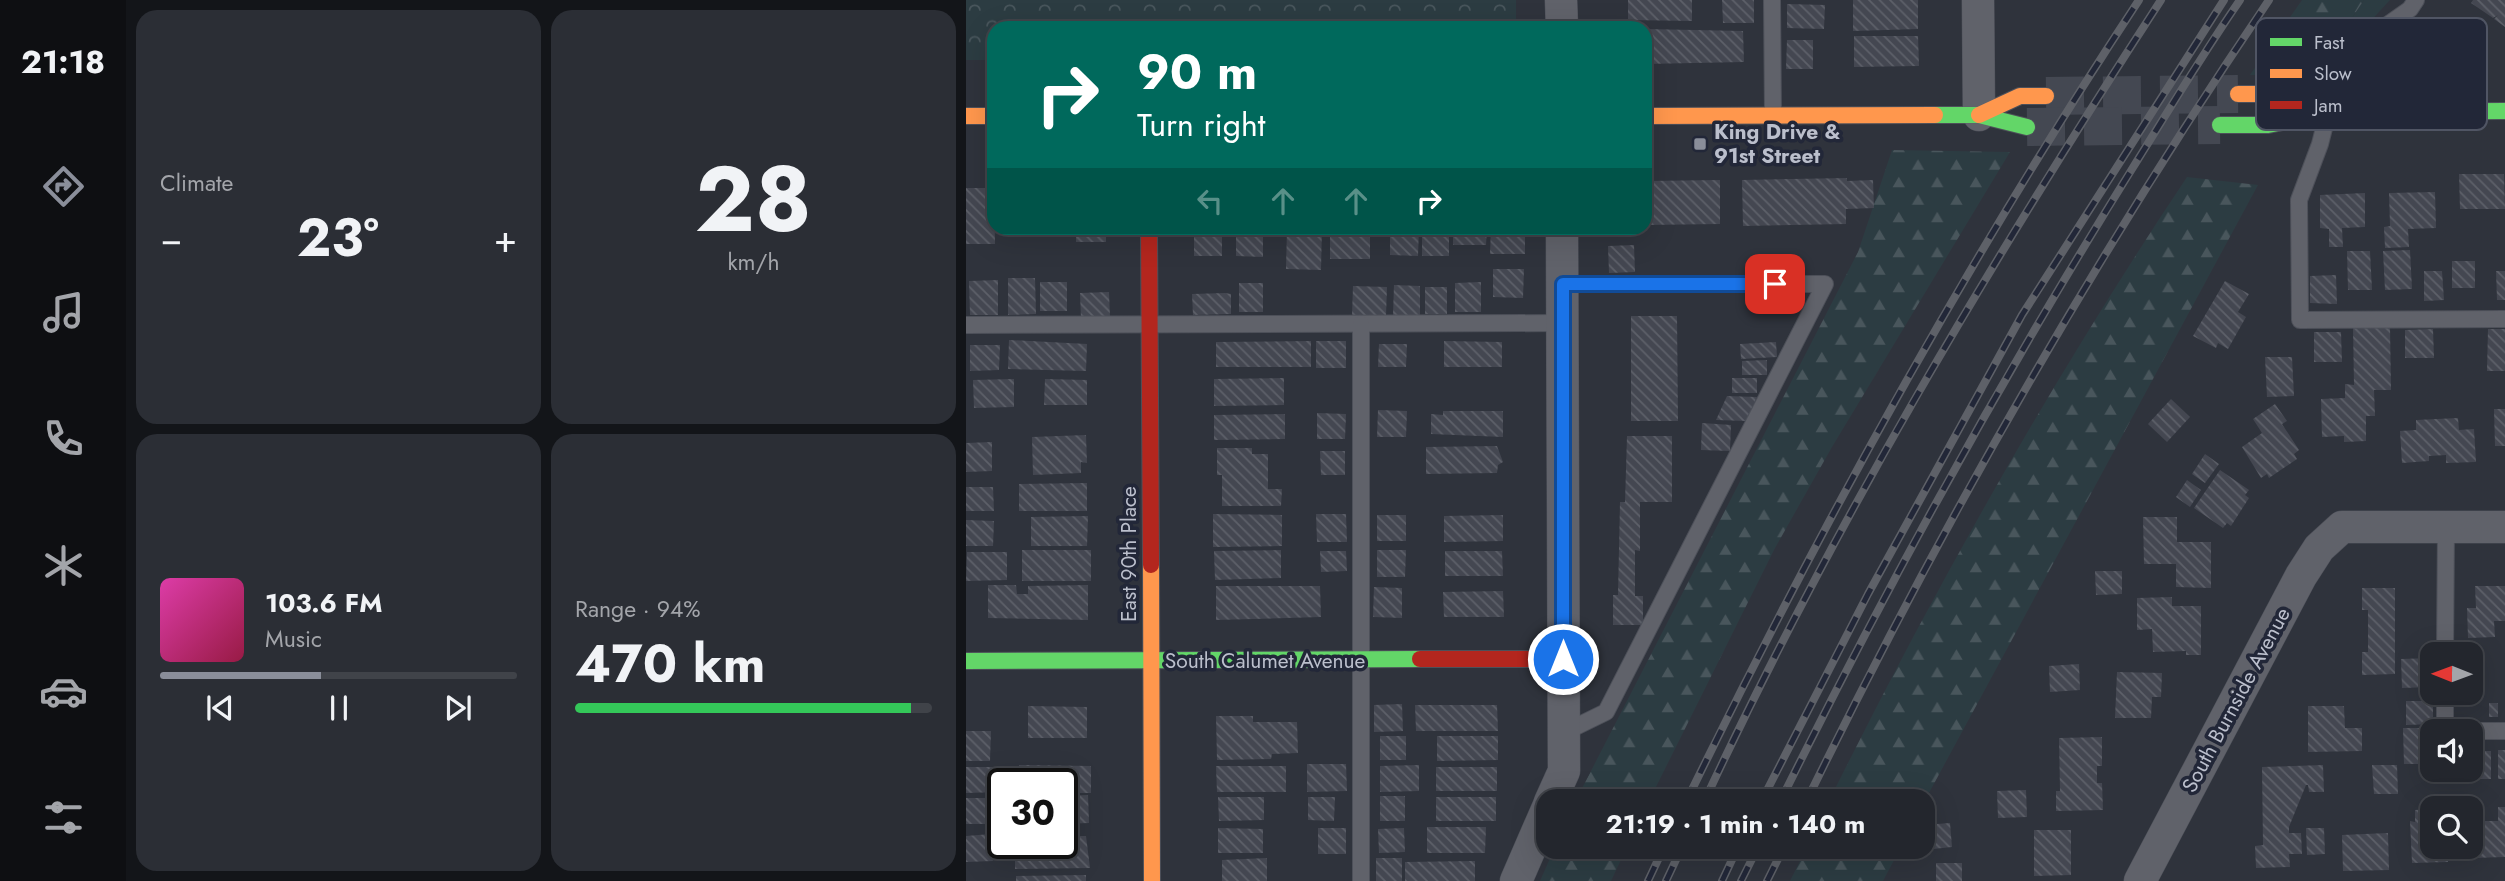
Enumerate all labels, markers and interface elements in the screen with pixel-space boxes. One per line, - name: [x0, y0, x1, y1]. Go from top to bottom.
- legend: [2256, 18, 2487, 130]
- text: Fast: [2314, 29, 2345, 56]
- text: 90 m: [1137, 37, 1257, 107]
- text: 21:18: [21, 39, 105, 85]
- icon: right: [1022, 49, 1113, 140]
- text: Slow: [2314, 60, 2352, 87]
- text: Jam: [2311, 92, 2343, 119]
- text: Turn right: [1137, 102, 1266, 148]
- place label: King Drive & 91st Street: [1714, 117, 1841, 171]
- text: 28: [695, 134, 812, 265]
- marker: King Drive & 91st Street: [1692, 136, 1708, 152]
- icon: directions: [39, 162, 88, 211]
- text: Climate: [160, 166, 233, 200]
- icon: left: [1191, 182, 1229, 220]
- icon: ahead: [1264, 182, 1302, 220]
- icon: ahead: [1337, 182, 1375, 220]
- icon: right: [1410, 182, 1448, 220]
- text: 23°: [297, 200, 379, 276]
- text: −: [160, 211, 182, 266]
- text: +: [494, 211, 517, 266]
- text: km/h: [728, 245, 779, 279]
- pin: [1745, 254, 1805, 314]
- icon: arrive: [1756, 265, 1794, 303]
- icon: music: [39, 288, 88, 337]
- icon: phone: [39, 414, 88, 463]
- street label: East 90th Place: [1114, 486, 1144, 622]
- icon: climate: [39, 541, 88, 590]
- text: 103.6 FM: [265, 584, 382, 622]
- text: Range · 94%: [575, 592, 701, 626]
- street label: South Burnside Avenue: [2174, 602, 2298, 798]
- text: Music: [265, 622, 322, 656]
- position arrow: [1526, 622, 1600, 696]
- text: 470 km: [575, 626, 765, 702]
- north arrow: [2420, 642, 2483, 705]
- map controls: [2420, 642, 2483, 859]
- street label: South Calumet Avenue: [1165, 646, 1366, 676]
- icon: car: [39, 667, 88, 716]
- icon: previous: [201, 689, 239, 727]
- icon: pause: [320, 689, 358, 727]
- icon: next: [439, 689, 477, 727]
- button: sound: [2420, 719, 2483, 782]
- speed limit sign: 30: [987, 768, 1078, 859]
- icon: filters: [39, 793, 88, 842]
- button: search: [2420, 796, 2483, 859]
- text: 21:19 · 1 min · 140 m: [1606, 805, 1865, 843]

